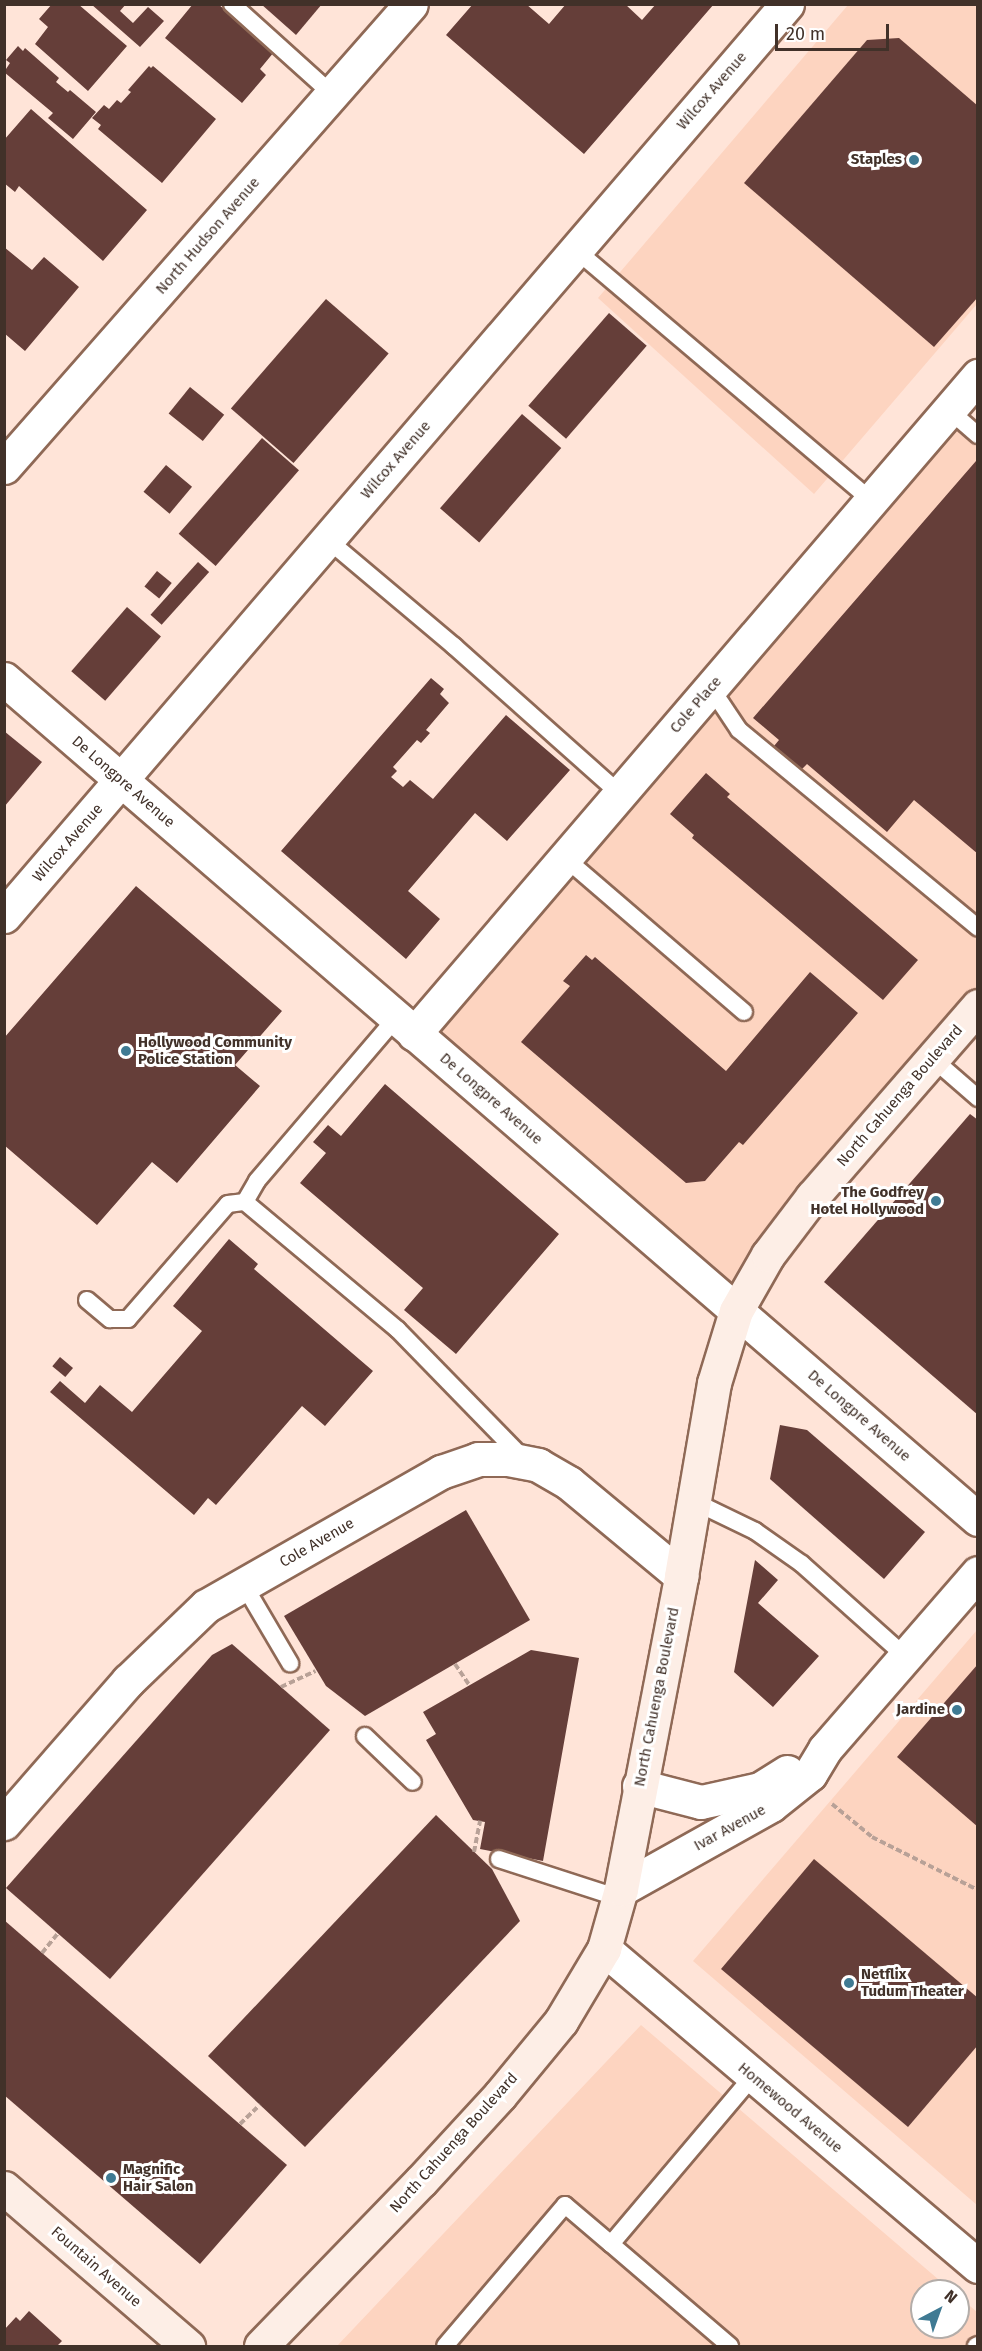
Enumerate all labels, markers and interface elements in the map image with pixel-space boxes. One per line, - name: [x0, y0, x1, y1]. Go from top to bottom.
- scale bar: [778, 12, 892, 50]
- text: 20 m: [786, 23, 825, 45]
- street label: Wilcox Avenue: [673, 48, 751, 134]
- place label: Staples: [851, 151, 902, 169]
- marker: Staples: [907, 153, 921, 167]
- street label: North Hudson Avenue: [152, 174, 264, 298]
- street label: Wilcox Avenue: [357, 417, 435, 503]
- street label: Cole Place: [666, 673, 726, 737]
- street label: De Longpre Avenue: [68, 732, 178, 832]
- street label: Wilcox Avenue: [29, 800, 107, 886]
- street label: North Cahuenga Boulevard: [833, 1021, 967, 1171]
- place label: Hollywood Community Police Station: [138, 1033, 292, 1068]
- marker: Hollywood Community Police Station: [119, 1044, 133, 1058]
- street label: De Longpre Avenue: [436, 1049, 546, 1149]
- place label: The Godfrey Hotel Hollywood: [810, 1183, 924, 1218]
- marker: The Godfrey Hotel Hollywood: [929, 1194, 943, 1208]
- street label: De Longpre Avenue: [804, 1366, 914, 1466]
- street label: Cole Avenue: [277, 1514, 357, 1572]
- street label: North Cahuenga Boulevard: [631, 1606, 683, 1788]
- place label: Jardine: [896, 1701, 945, 1719]
- marker: Jardine: [950, 1703, 964, 1717]
- street label: Ivar Avenue: [691, 1801, 769, 1855]
- place label: Netflix Tudum Theater: [861, 1965, 964, 2000]
- marker: Netflix Tudum Theater: [842, 1976, 856, 1990]
- street label: Homewood Avenue: [734, 2059, 846, 2157]
- street label: North Cahuenga Boulevard: [386, 2069, 522, 2217]
- place label: Magnific Hair Salon: [123, 2160, 193, 2195]
- marker: Magnific Hair Salon: [104, 2171, 118, 2185]
- street label: Fountain Avenue: [47, 2223, 145, 2311]
- north arrow: [910, 2279, 970, 2339]
- text: N: [941, 2286, 961, 2307]

